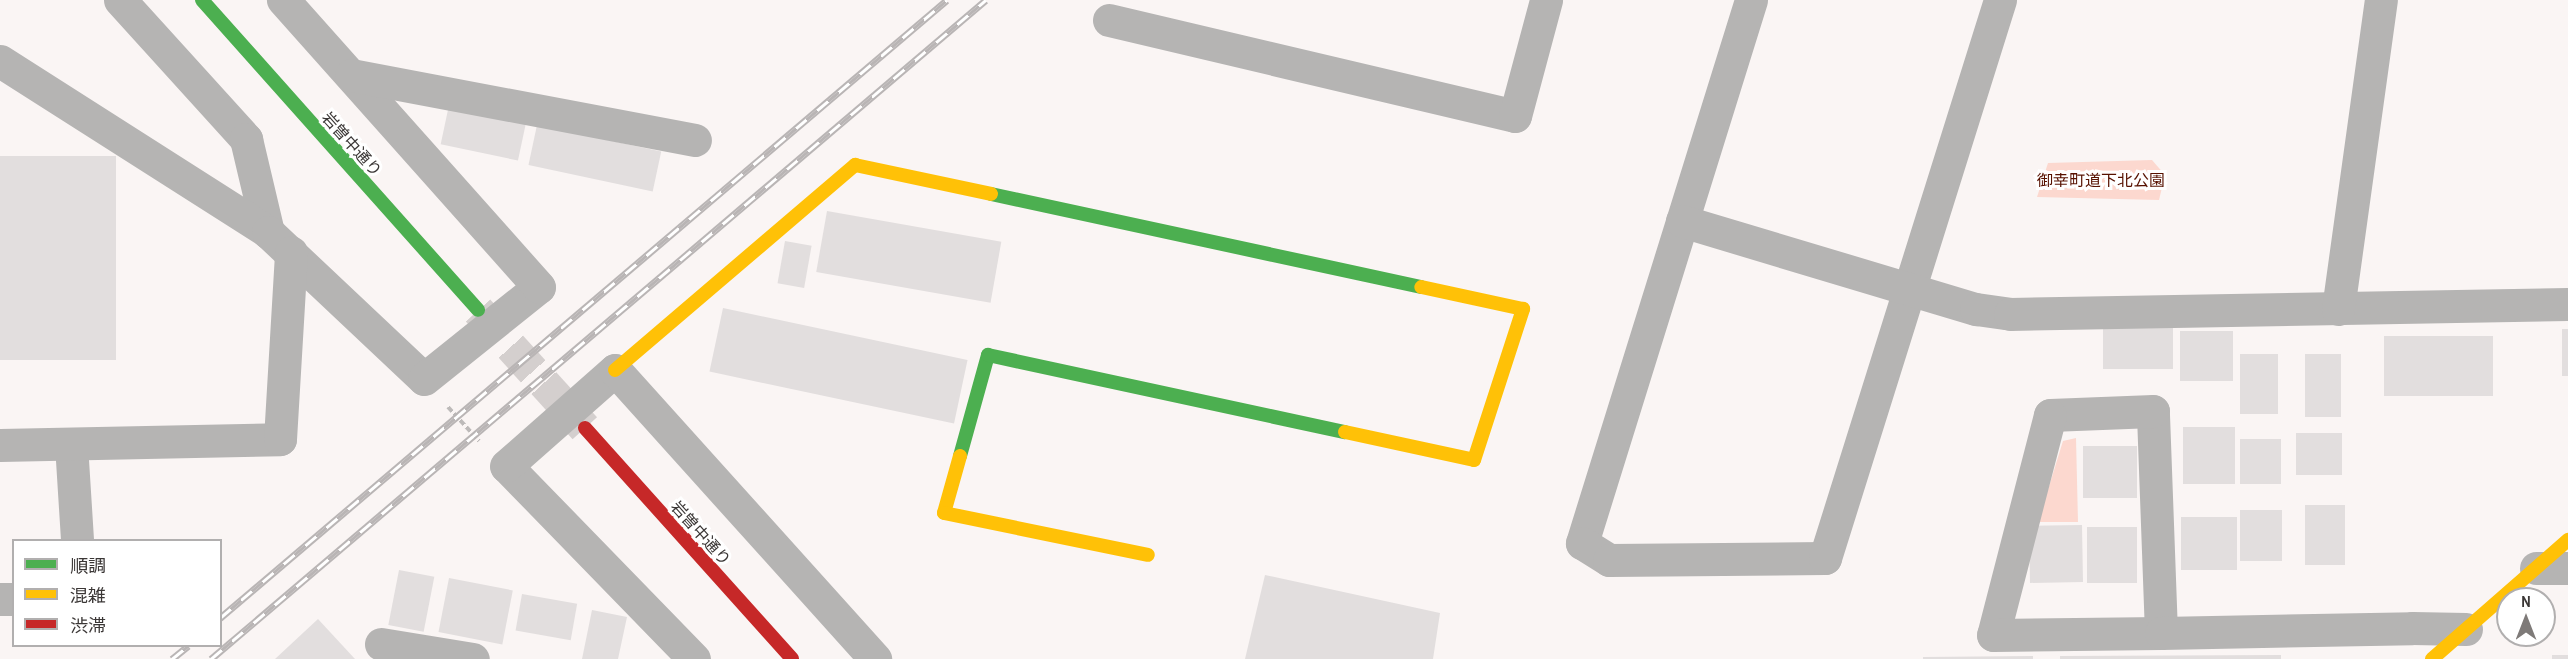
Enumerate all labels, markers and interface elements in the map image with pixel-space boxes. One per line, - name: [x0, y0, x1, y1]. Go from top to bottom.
- street label: 岩曽中通り: [318, 108, 386, 180]
- park label: 御幸町道下北公園: [2037, 170, 2165, 190]
- street label: 岩曽中通り: [667, 497, 735, 569]
- legend: [12, 539, 222, 647]
- text: 順調: [70, 553, 106, 578]
- text: 混雑: [70, 583, 106, 608]
- north arrow: [2496, 587, 2556, 647]
- text: N: [2521, 590, 2531, 612]
- text: 渋滞: [70, 613, 106, 638]

